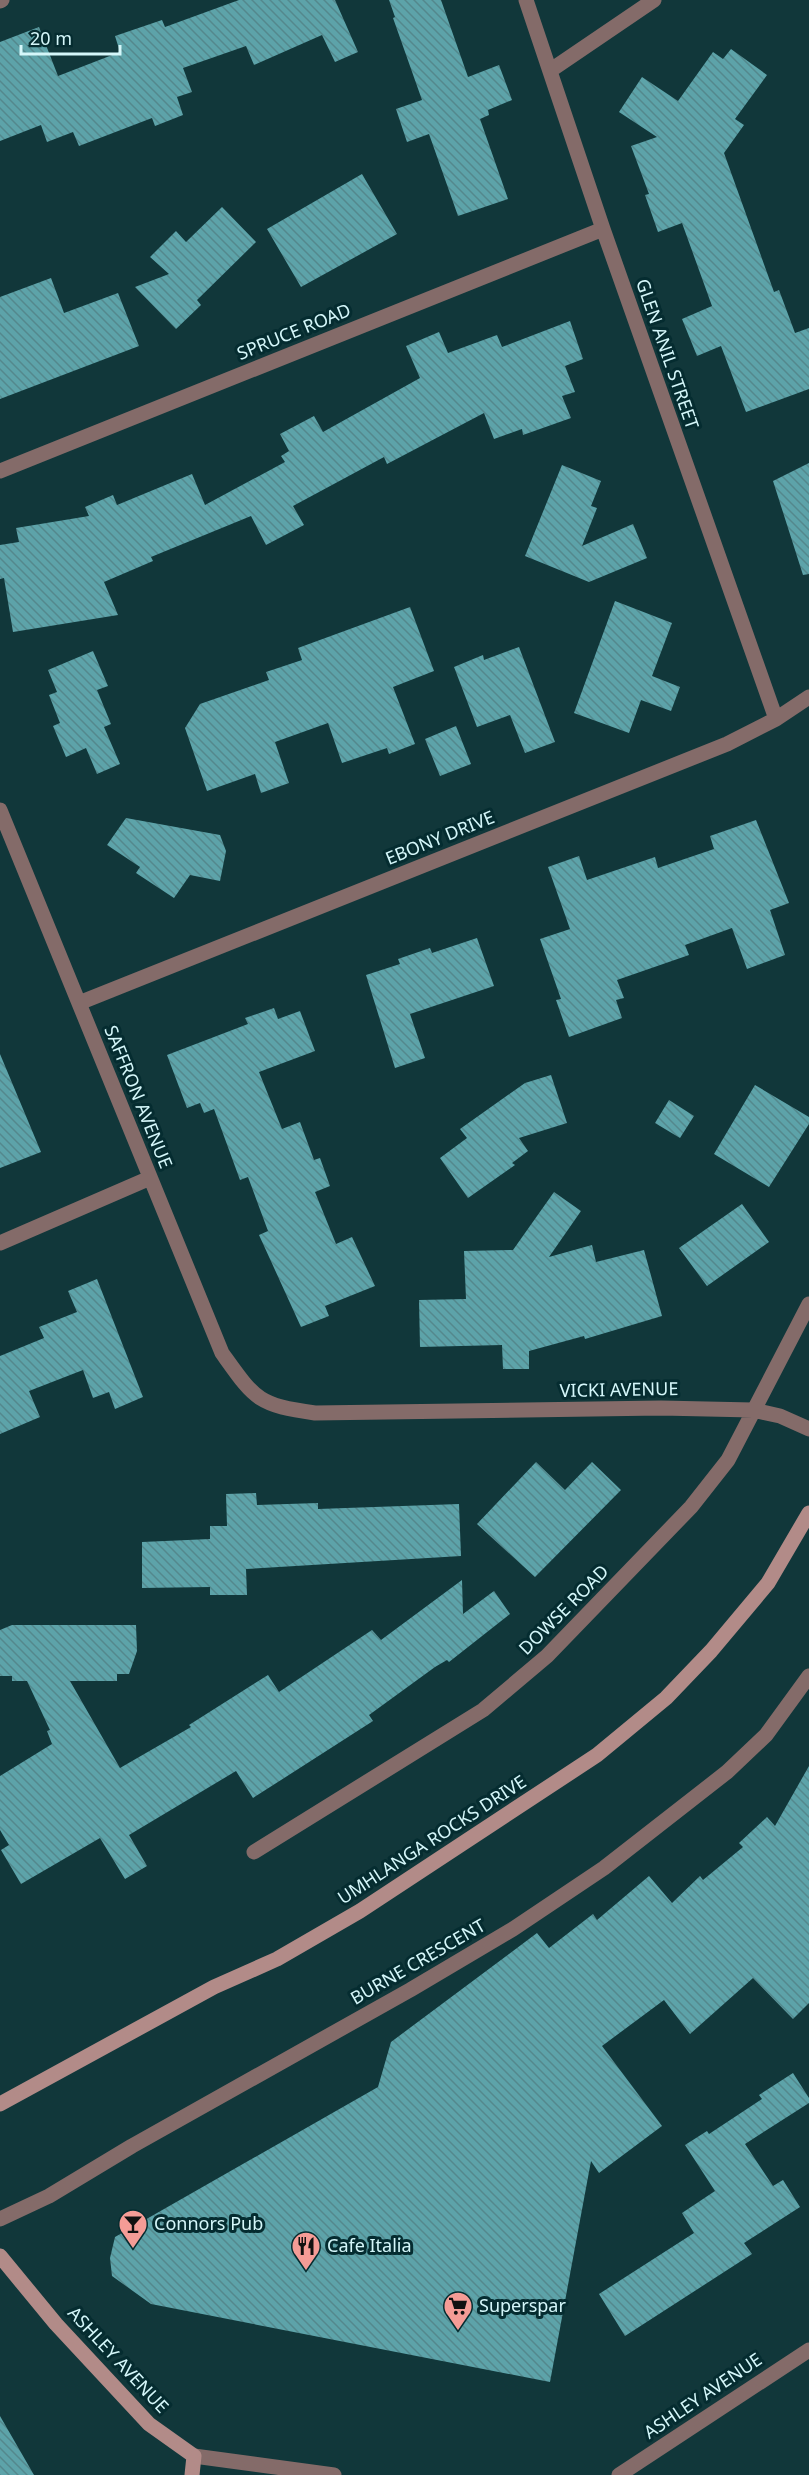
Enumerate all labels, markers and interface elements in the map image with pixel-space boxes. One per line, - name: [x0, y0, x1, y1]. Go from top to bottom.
- scale bar: [21, 18, 120, 56]
- text: 20 m: [30, 26, 72, 50]
- street label: GLEN ANIL STREET: [631, 275, 705, 432]
- street label: SPRUCE ROAD: [233, 297, 354, 365]
- street label: EBONY DRIVE: [382, 804, 498, 870]
- street label: SAFFRON AVENUE: [99, 1022, 179, 1172]
- street label: VICKI AVENUE: [559, 1376, 679, 1402]
- street label: DOWSE ROAD: [513, 1559, 613, 1659]
- street label: UMHLANGA ROCKS DRIVE: [333, 1769, 530, 1909]
- street label: BURNE CRESCENT: [346, 1913, 489, 2010]
- bar icon: Connors Pub: [117, 2208, 149, 2250]
- place label: Connors Pub: [154, 2211, 263, 2235]
- restaurant icon: Cafe Italia: [290, 2230, 322, 2272]
- place label: Cafe Italia: [327, 2233, 412, 2257]
- supermarket icon: Superspar: [442, 2290, 474, 2332]
- place label: Superspar: [479, 2293, 566, 2317]
- street label: ASHLEY AVENUE: [63, 2301, 174, 2418]
- street label: ASHLEY AVENUE: [639, 2347, 766, 2444]

